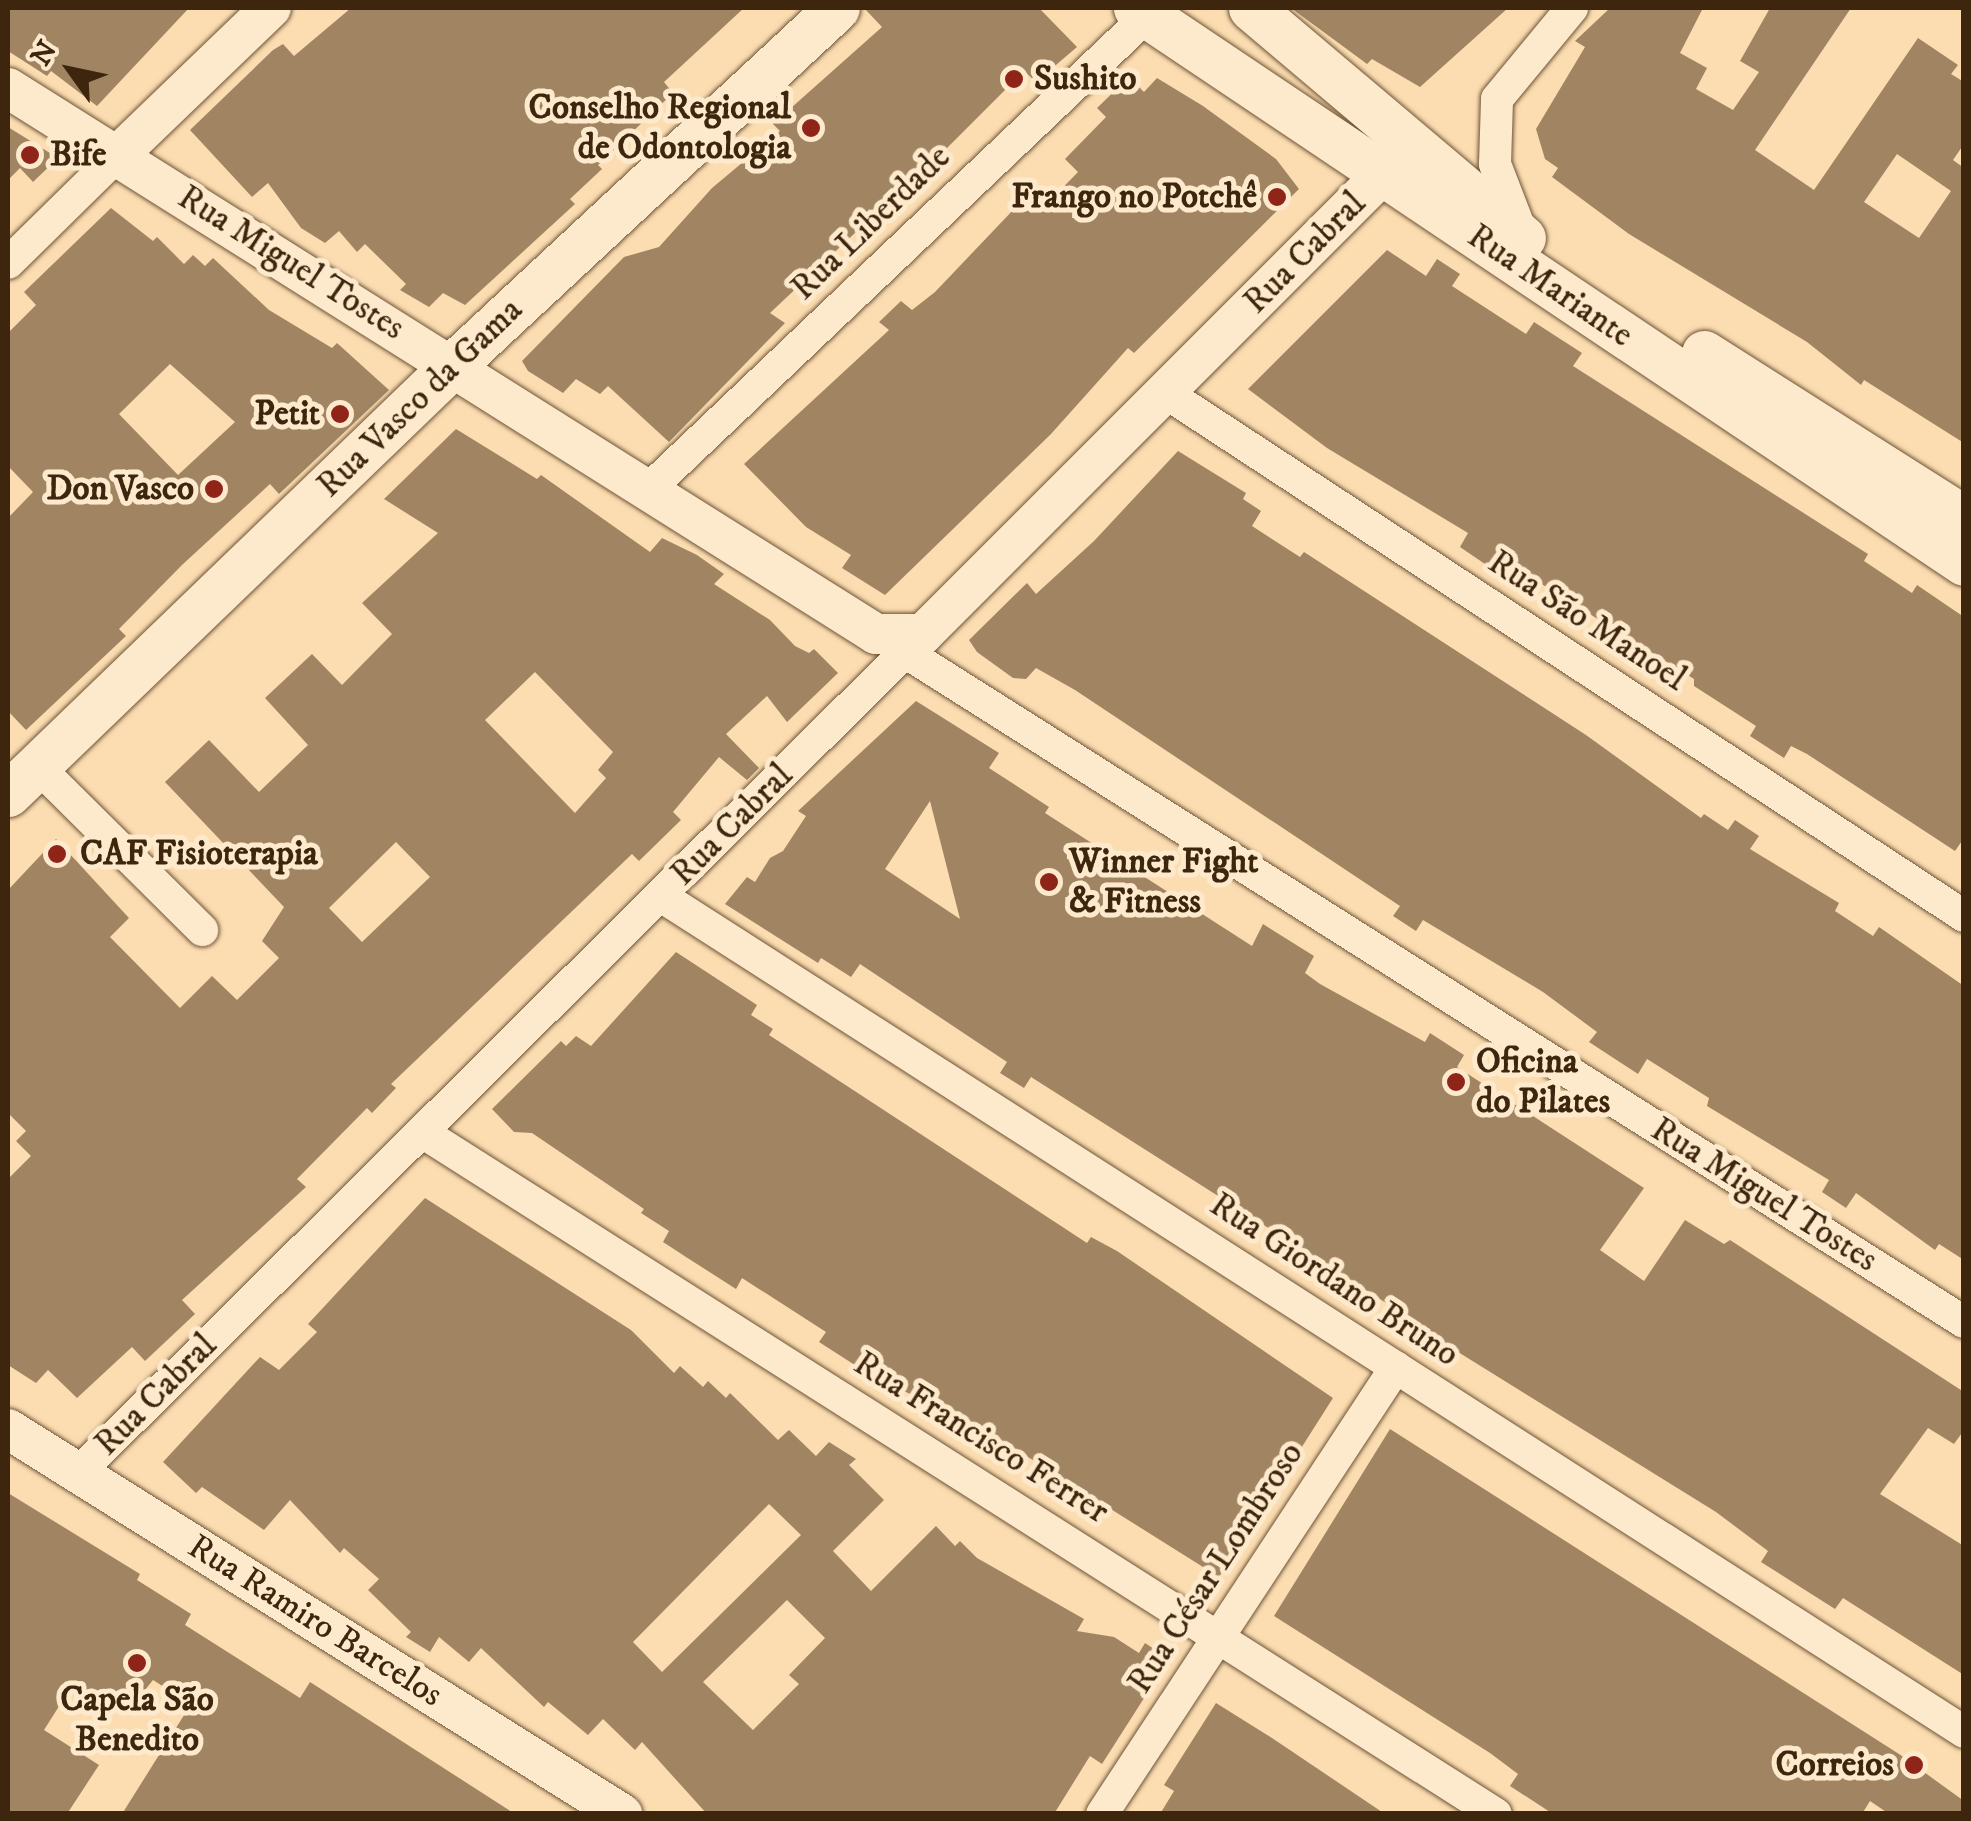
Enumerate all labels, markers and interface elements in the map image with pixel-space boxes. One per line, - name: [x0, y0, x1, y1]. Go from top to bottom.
- north arrow: [20, 20, 120, 120]
- text: N: [23, 34, 65, 73]
- place label: Sushito: [1034, 58, 1136, 100]
- marker: Sushito: [1003, 68, 1025, 90]
- place label: Conselho Regional de Odontologia: [529, 87, 791, 169]
- marker: Conselho Regional de Odontologia: [800, 117, 822, 139]
- place label: Bife: [50, 134, 107, 176]
- street label: Rua Liberdade: [783, 137, 959, 309]
- marker: Bife: [19, 144, 41, 166]
- place label: Frango no Potchê: [1011, 176, 1257, 218]
- street label: Rua Miguel Tostes: [170, 177, 412, 349]
- street label: Rua Cabral: [1235, 183, 1375, 323]
- marker: Frango no Potchê: [1266, 186, 1288, 208]
- street label: Rua Mariante: [1459, 215, 1641, 357]
- street label: Rua Vasco da Gama: [309, 289, 531, 507]
- place label: Petit: [254, 393, 320, 435]
- marker: Petit: [329, 403, 351, 425]
- place label: Don Vasco: [46, 468, 194, 510]
- marker: Don Vasco: [203, 478, 225, 500]
- street label: Rua São Manoel: [1480, 541, 1694, 701]
- street label: Rua Cabral: [662, 755, 802, 895]
- place label: CAF Fisioterapia: [80, 833, 318, 875]
- marker: CAF Fisioterapia: [44, 841, 70, 867]
- place label: Winner Fight & Fitness: [1069, 841, 1258, 923]
- marker: Winner Fight & Fitness: [1038, 871, 1060, 893]
- place label: Oficina do Pilates: [1476, 1041, 1610, 1123]
- marker: Oficina do Pilates: [1445, 1071, 1467, 1093]
- street label: Rua Miguel Tostes: [1643, 1109, 1885, 1281]
- street label: Rua Giordano Bruno: [1202, 1184, 1466, 1376]
- street label: Rua Cabral: [86, 1325, 226, 1465]
- street label: Rua Francisco Ferrer: [846, 1343, 1116, 1533]
- street label: Rua César Lombroso: [1119, 1435, 1313, 1701]
- street label: Rua Ramiro Barcelos: [180, 1526, 450, 1716]
- marker: Capela São Benedito: [126, 1652, 148, 1674]
- place label: Capela São Benedito: [60, 1679, 214, 1761]
- place label: Correios: [1776, 1744, 1894, 1786]
- marker: Correios: [1903, 1754, 1925, 1776]

